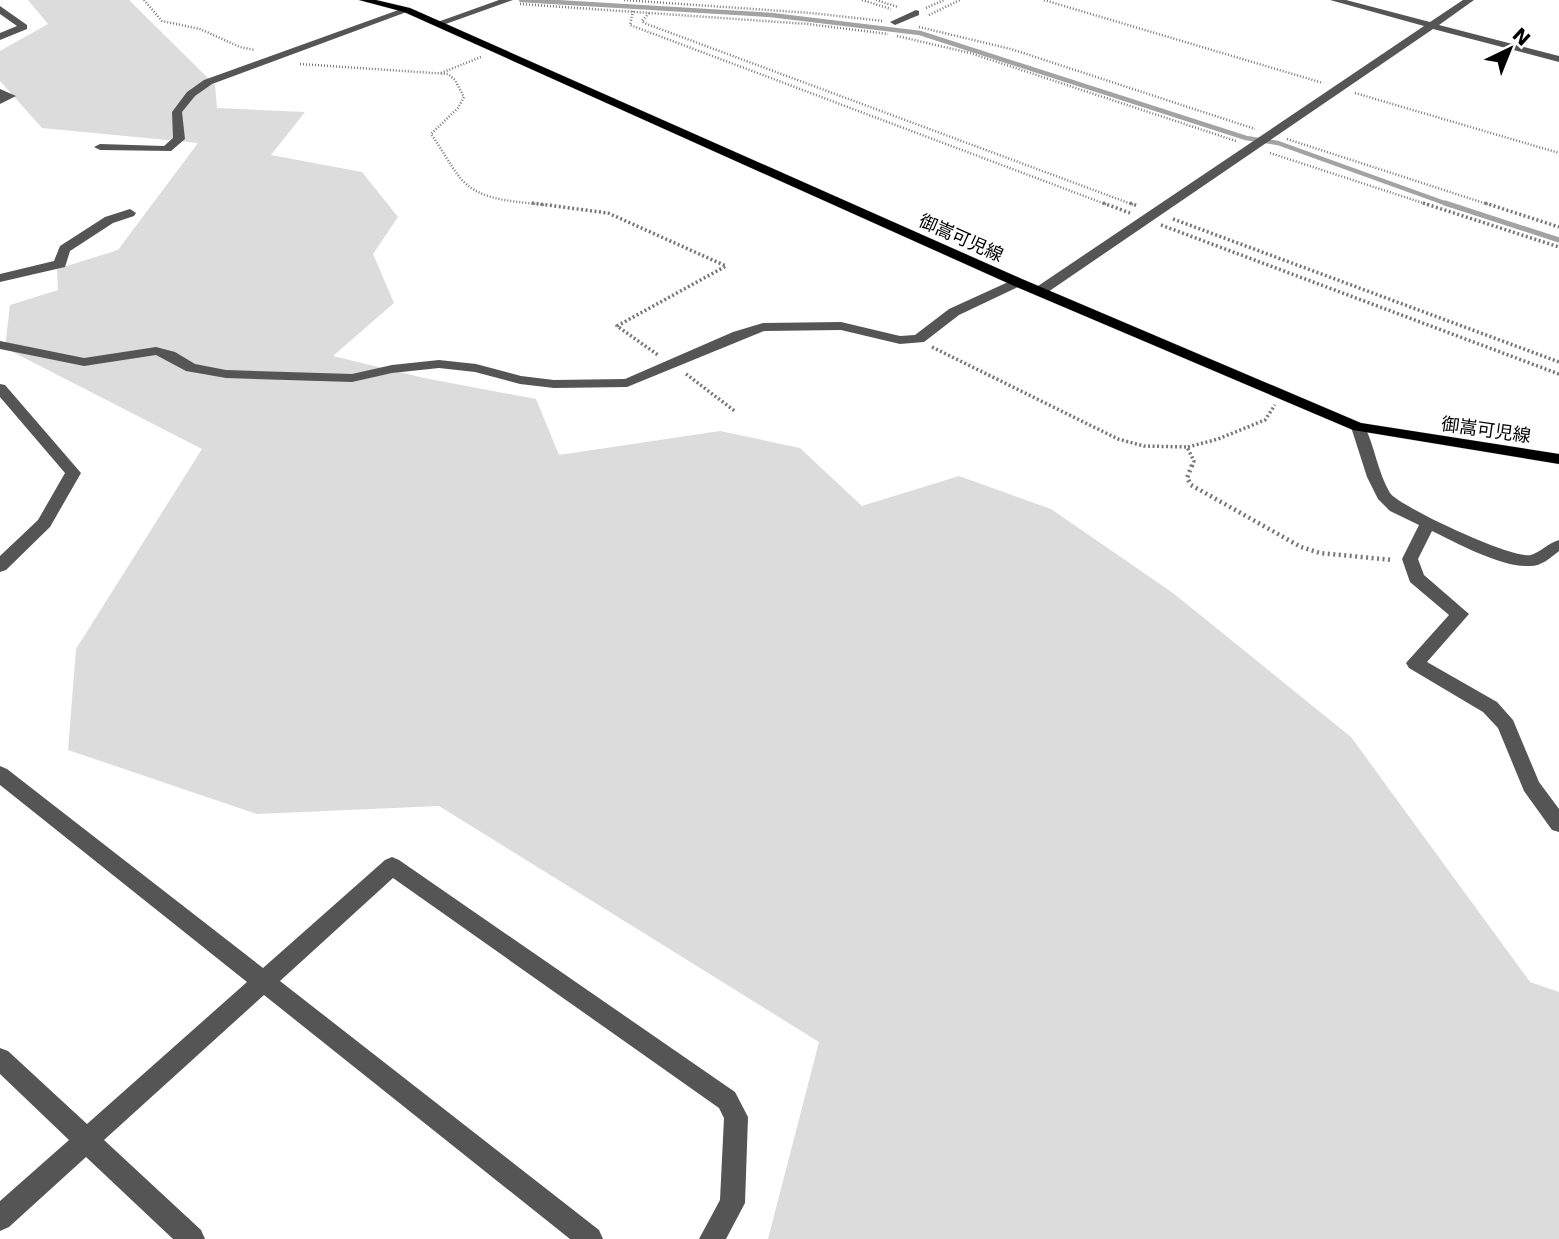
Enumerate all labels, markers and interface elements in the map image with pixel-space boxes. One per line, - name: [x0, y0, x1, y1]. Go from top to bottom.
- north arrow: [1475, 14, 1545, 84]
- text: N: [1508, 23, 1535, 50]
- street label: 御嵩可児線: [916, 210, 1007, 265]
- street label: 御嵩可児線: [1440, 413, 1532, 446]

